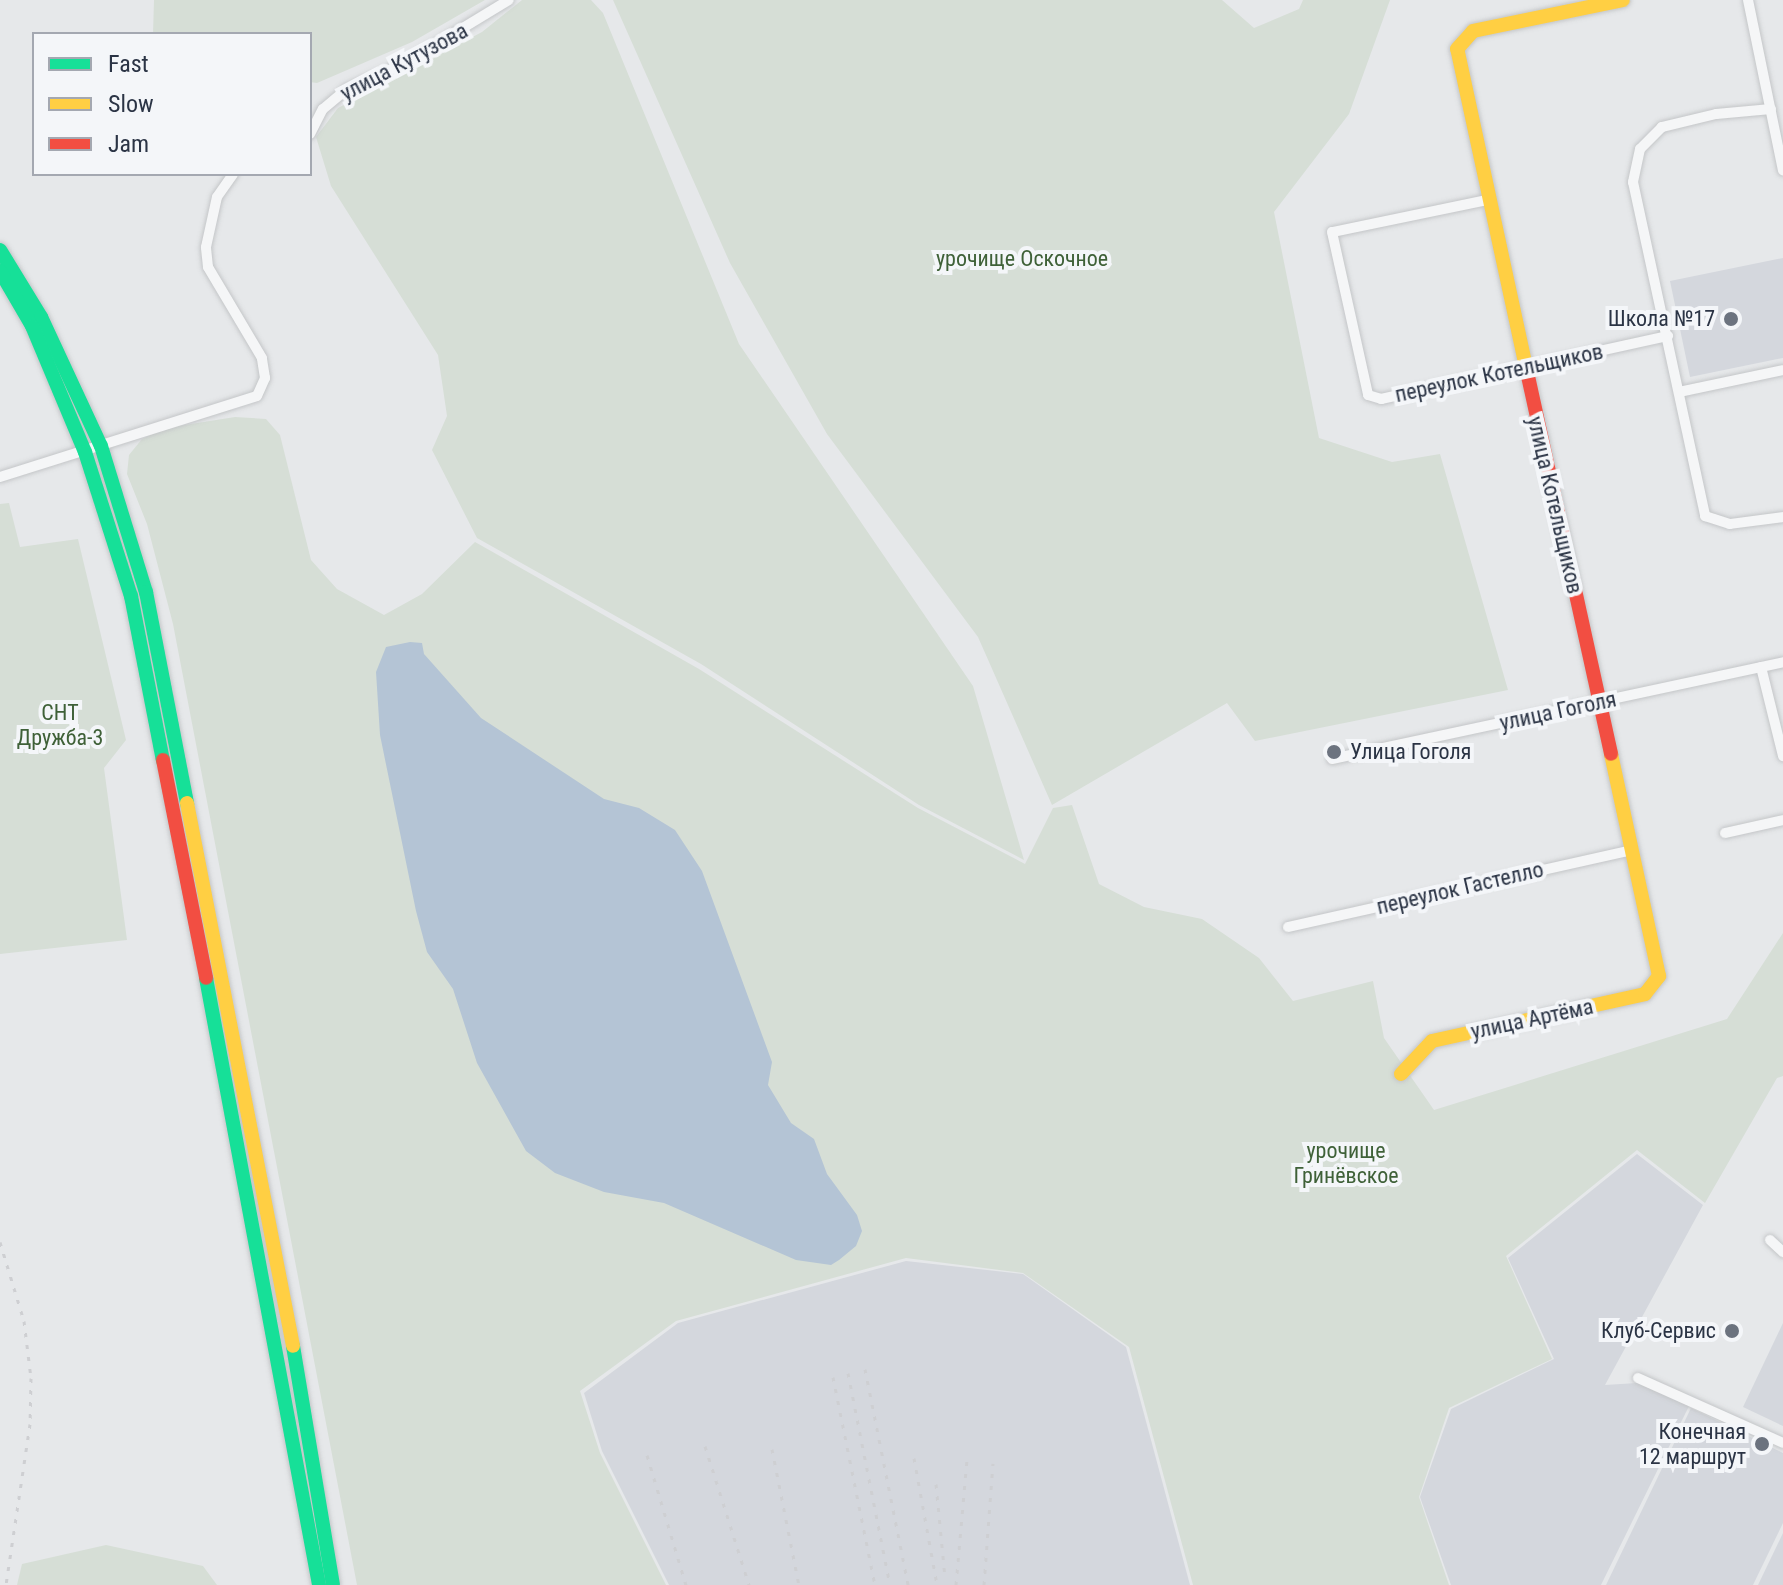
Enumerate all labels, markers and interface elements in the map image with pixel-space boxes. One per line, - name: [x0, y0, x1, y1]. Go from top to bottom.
- street label: улица Кутузова: [336, 17, 472, 107]
- legend: [32, 32, 312, 176]
- text: Fast: [108, 50, 149, 78]
- text: Slow: [108, 90, 154, 118]
- text: Jam: [108, 130, 149, 158]
- park label: урочище Оскочное: [936, 246, 1108, 272]
- place label: Школа №17: [1608, 306, 1715, 332]
- marker: Школа №17: [1722, 310, 1740, 328]
- street label: переулок Котельщиков: [1393, 338, 1605, 408]
- street label: улица Котельщиков: [1522, 414, 1588, 596]
- street label: улица Гоголя: [1497, 686, 1619, 736]
- park label: СНТ Дружба-3: [17, 699, 103, 750]
- place label: Улица Гоголя: [1350, 739, 1471, 765]
- marker: Улица Гоголя: [1325, 743, 1343, 761]
- street label: переулок Гастелло: [1374, 856, 1546, 920]
- street label: улица Артёма: [1468, 993, 1596, 1045]
- park label: урочище Гринёвское: [1293, 1137, 1399, 1188]
- place label: Клуб-Сервис: [1601, 1318, 1716, 1344]
- marker: Клуб-Сервис: [1723, 1322, 1741, 1340]
- place label: Конечная 12 маршрут: [1639, 1418, 1746, 1470]
- marker: Конечная 12 маршрут: [1753, 1435, 1771, 1453]

